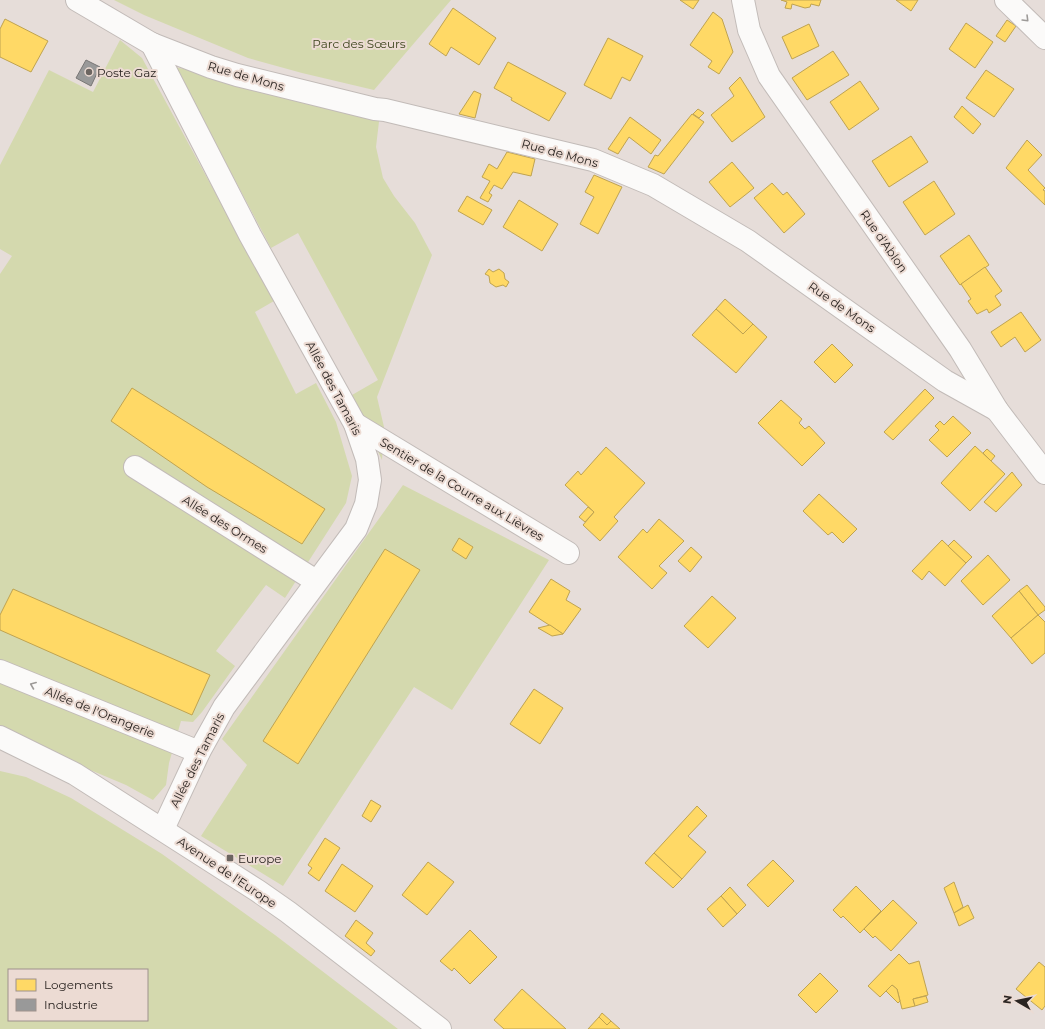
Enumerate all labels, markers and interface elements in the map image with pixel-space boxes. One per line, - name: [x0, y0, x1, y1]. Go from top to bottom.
- one-way arrow: [1021, 14, 1029, 22]
- park label: Parc des Sœurs: [312, 36, 406, 51]
- street label: Rue de Mons: [206, 58, 286, 94]
- place label: Poste Gaz: [97, 65, 156, 80]
- marker: Poste Gaz: [84, 67, 94, 77]
- street label: Rue de Mons: [520, 136, 600, 170]
- street label: Rue d'Ablon: [857, 207, 911, 275]
- street label: Rue de Mons: [805, 278, 879, 336]
- street label: Allée des Tamaris: [303, 338, 365, 438]
- street label: Sentier de la Courre aux Lièvres: [378, 434, 547, 544]
- street label: Allée des Ormes: [180, 492, 271, 556]
- one-way arrow: [30, 682, 38, 690]
- street label: Allée de l'Orangerie: [43, 683, 157, 741]
- street label: Allée des Tamaris: [167, 710, 227, 810]
- street label: Avenue de l'Europe: [175, 833, 279, 911]
- place label: Europe: [238, 851, 282, 866]
- marker: Europe: [225, 853, 235, 863]
- legend: [8, 969, 148, 1021]
- text: Logements: [44, 977, 113, 992]
- north arrow: [997, 981, 1037, 1021]
- text: N: [1000, 994, 1015, 1005]
- text: Industrie: [44, 997, 98, 1012]

